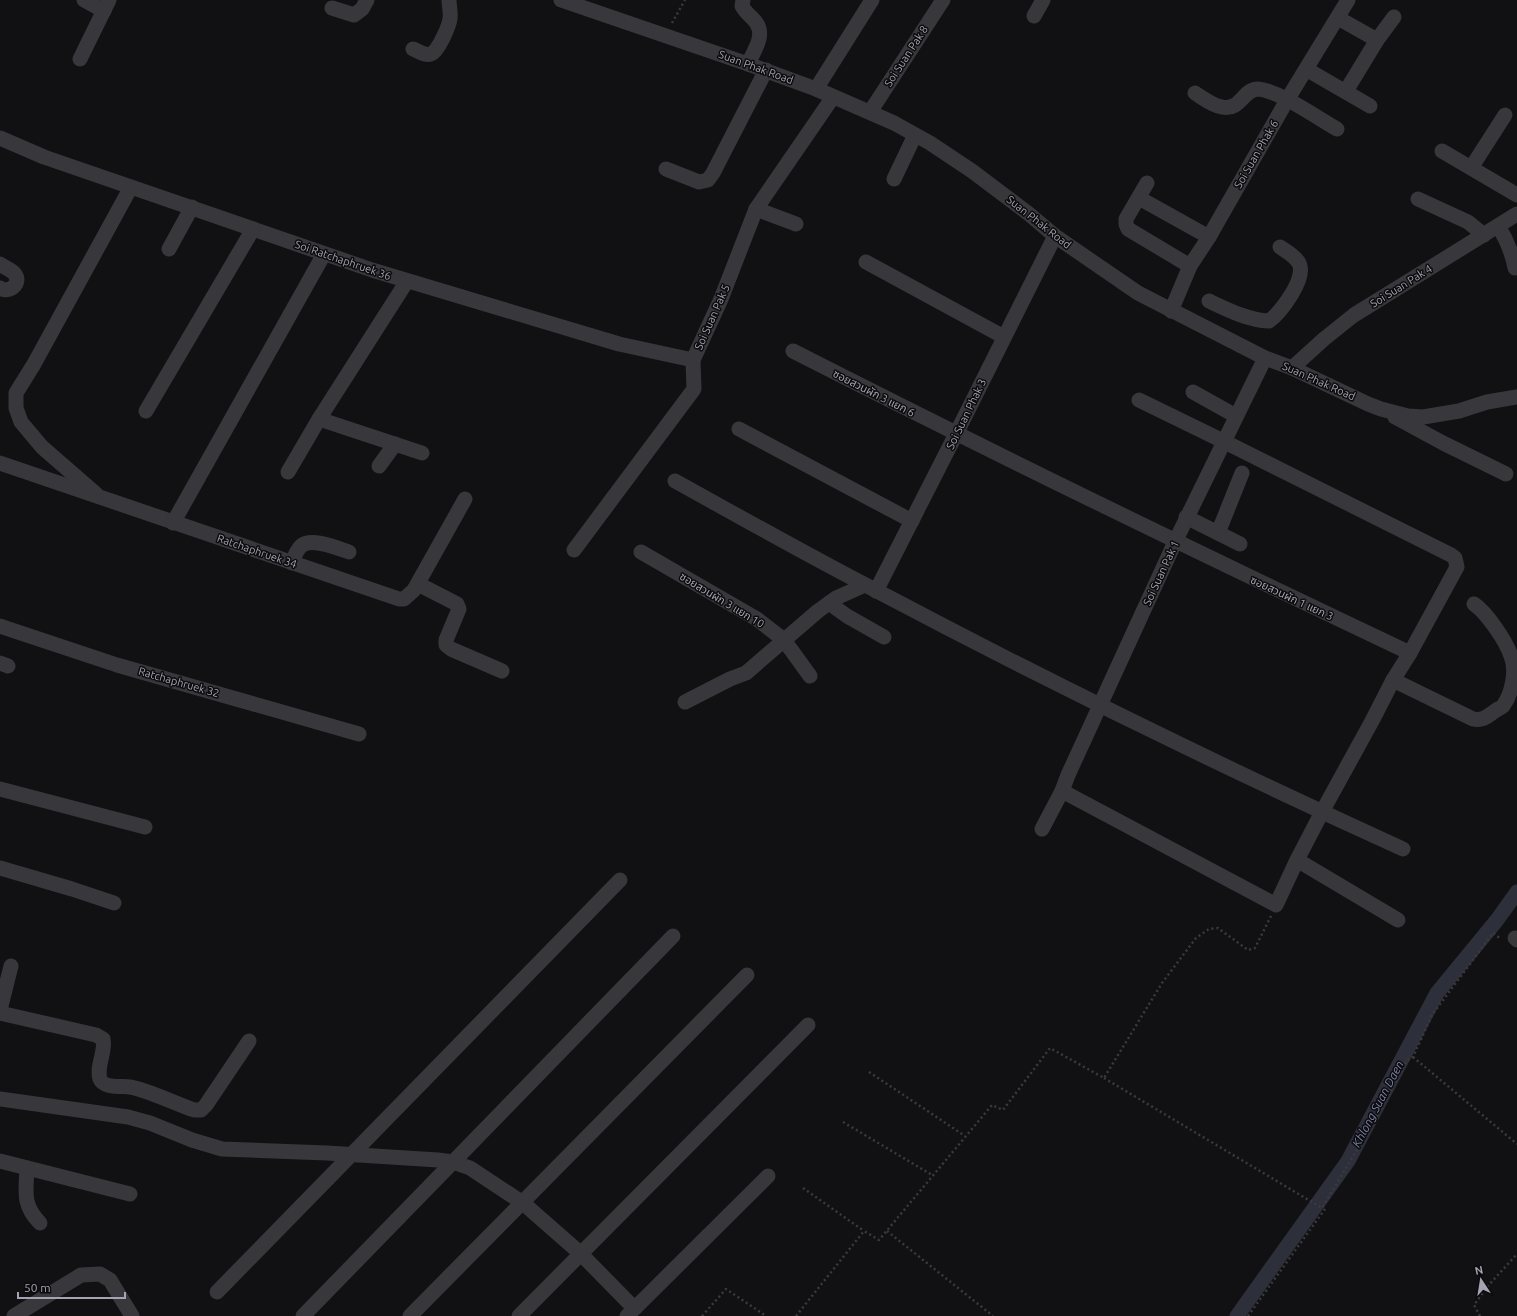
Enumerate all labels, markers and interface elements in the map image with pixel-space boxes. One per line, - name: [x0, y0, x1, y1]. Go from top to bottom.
- street label: Soi Suan Pak 8: [882, 23, 930, 89]
- street label: Suan Phak Road: [717, 48, 795, 86]
- street label: Soi Suan Phak 6: [1232, 118, 1280, 190]
- street label: Suan Phak Road: [1004, 193, 1074, 251]
- street label: Soi Ratchaphruek 36: [293, 238, 393, 282]
- street label: Soi Suan Pak 4: [1368, 262, 1434, 310]
- street label: Soi Suan Pak 5: [692, 282, 732, 352]
- street label: Suan Phak Road: [1281, 360, 1357, 402]
- street label: ซอยสวนผัก 3 แยก 6: [831, 367, 917, 419]
- street label: Soi Suan Phak 3: [944, 377, 988, 451]
- street label: Ratchaphruek 34: [216, 532, 298, 570]
- street label: Soi Suan Pak 1: [1141, 539, 1181, 607]
- street label: ซอยสวนผัก 3 แยก 10: [678, 570, 766, 630]
- street label: ซอยสวนผัก 1 แยก 3: [1249, 574, 1335, 622]
- street label: Ratchaphruek 32: [137, 665, 221, 699]
- water label: Khlong Suan Daen: [1349, 1058, 1406, 1149]
- north arrow: [1461, 1260, 1501, 1300]
- text: N: [1474, 1263, 1484, 1277]
- scale bar: [18, 1274, 125, 1300]
- text: 50 m: [24, 1281, 51, 1294]

